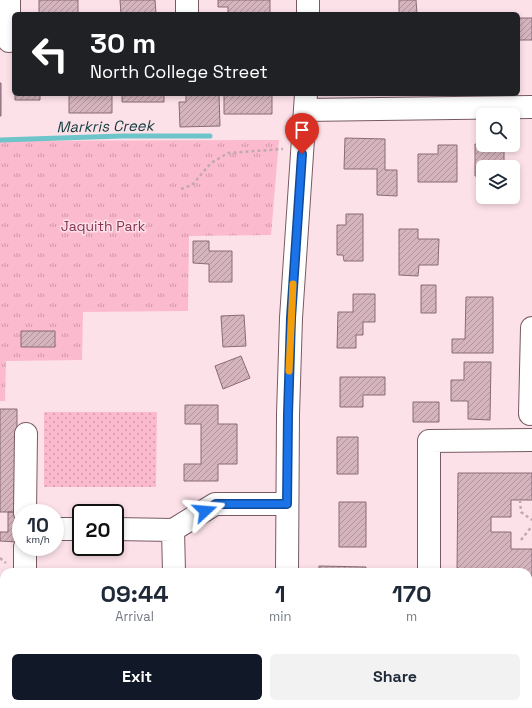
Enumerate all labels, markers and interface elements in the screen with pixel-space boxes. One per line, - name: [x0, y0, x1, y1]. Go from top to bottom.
- text: 30 m: [90, 25, 156, 61]
- icon: left: [24, 28, 76, 80]
- text: North College Street: [90, 60, 268, 83]
- map controls: [476, 108, 520, 204]
- button: search: [476, 108, 520, 152]
- pin: [285, 113, 319, 154]
- water label: Markris Creek: [56, 116, 156, 136]
- icon: arrive: [291, 119, 313, 141]
- button: layers: [476, 160, 520, 204]
- park label: Jaquith Park: [61, 217, 146, 235]
- position arrow: [184, 490, 226, 532]
- speed limit sign: 20: [72, 504, 124, 556]
- text: 10: [27, 512, 49, 538]
- text: km/h: [26, 533, 50, 546]
- text: 09:44: [100, 578, 169, 609]
- text: 1: [275, 578, 286, 609]
- text: 170: [392, 578, 431, 609]
- text: Arrival: [115, 608, 154, 625]
- text: min: [269, 608, 291, 625]
- text: m: [406, 608, 417, 625]
- button: Exit: [12, 654, 262, 700]
- button: Share: [270, 654, 520, 700]

